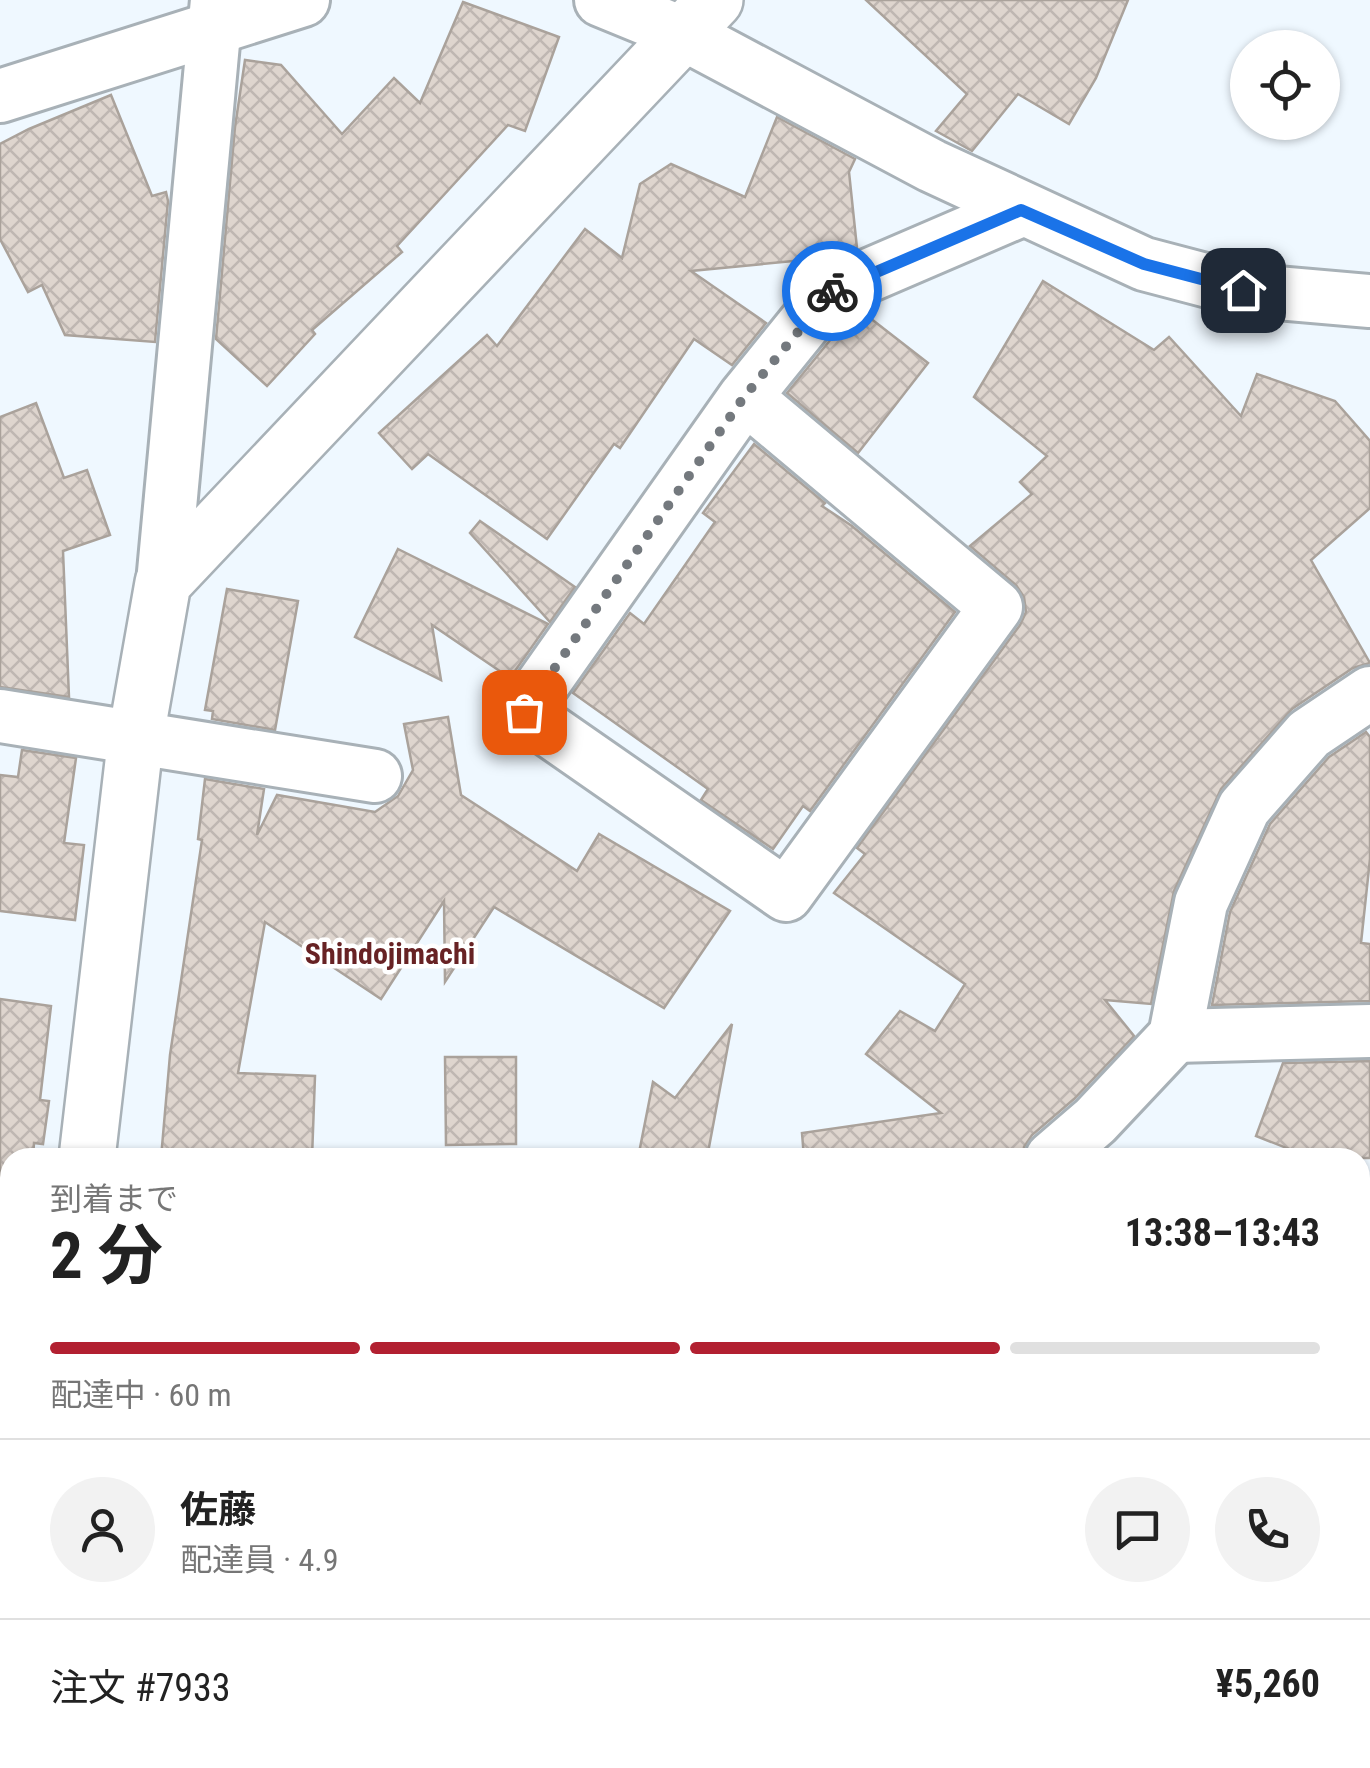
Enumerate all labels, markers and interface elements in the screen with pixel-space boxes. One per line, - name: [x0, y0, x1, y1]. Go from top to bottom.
- map controls: [1230, 30, 1340, 140]
- button: locate: [1230, 30, 1340, 140]
- courier: [782, 241, 882, 341]
- pin: [1201, 248, 1286, 333]
- icon: home: [1216, 263, 1271, 318]
- icon: bike: [805, 264, 860, 319]
- pin: [482, 670, 567, 755]
- icon: bag: [497, 685, 552, 740]
- district label: Shindojimachi: [305, 936, 475, 971]
- text: 到着まで: [50, 1180, 178, 1218]
- text: 13:38–13:43: [1125, 1211, 1320, 1255]
- text: 2 分: [50, 1218, 163, 1294]
- text: 配達中 · 60 m: [50, 1376, 232, 1414]
- button: person: [50, 1477, 155, 1582]
- button: chat: [1085, 1477, 1190, 1582]
- button: phone: [1215, 1477, 1320, 1582]
- text: 佐藤: [180, 1488, 256, 1532]
- text: 配達員 · 4.9: [180, 1541, 339, 1579]
- text: ¥5,260: [1216, 1662, 1320, 1706]
- text: 注文 #7933: [50, 1666, 231, 1710]

